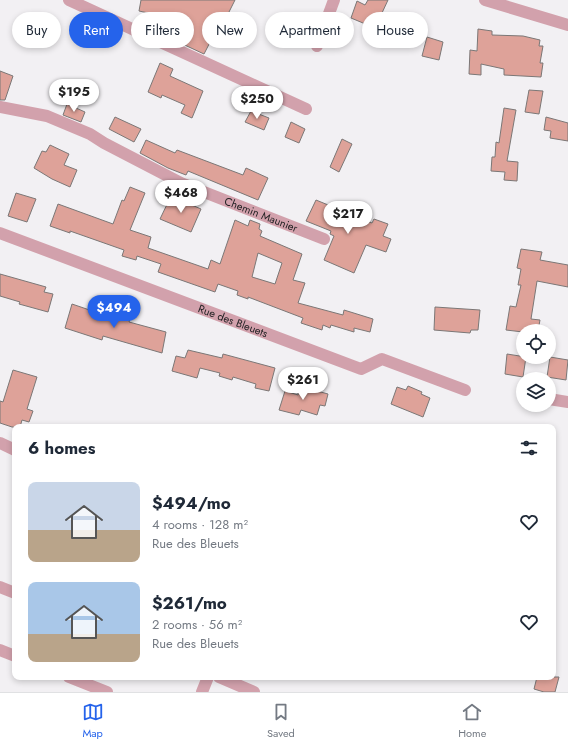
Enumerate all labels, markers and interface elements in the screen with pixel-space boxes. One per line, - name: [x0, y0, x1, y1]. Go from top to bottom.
- chip: Buy: [12, 12, 61, 48]
- chip: Rent: [69, 12, 123, 48]
- chip: Filters: [131, 12, 194, 48]
- chip: New: [202, 12, 257, 48]
- chip: Apartment: [265, 12, 354, 48]
- chip: House: [362, 12, 428, 48]
- pin: $195: [50, 79, 98, 113]
- text: $195: [58, 82, 90, 101]
- pin: $250: [233, 86, 281, 120]
- text: $250: [240, 89, 274, 108]
- pin: $468: [157, 180, 205, 214]
- text: $468: [164, 183, 198, 202]
- street label: Chemin Maunier: [222, 193, 300, 236]
- pin: $217: [324, 201, 372, 235]
- text: $217: [332, 204, 364, 223]
- pin: $494: [90, 295, 138, 329]
- text: $494: [97, 298, 131, 317]
- street label: Rue des Bleuets: [196, 300, 271, 341]
- map controls: [516, 324, 556, 412]
- button: locate: [516, 324, 556, 364]
- pin: $261: [279, 367, 327, 401]
- text: $261: [287, 370, 319, 389]
- button: layers: [516, 372, 556, 412]
- text: 6 homes: [28, 436, 96, 460]
- icon: filters: [518, 437, 540, 459]
- text: $494/mo: [152, 491, 231, 515]
- icon: home: [60, 498, 108, 546]
- icon: heart: [518, 511, 540, 533]
- text: 4 rooms · 128 m²: [152, 515, 248, 534]
- text: Rue des Bleuets: [152, 534, 239, 553]
- text: $261/mo: [152, 591, 227, 615]
- icon: home: [60, 598, 108, 646]
- icon: heart: [518, 611, 540, 633]
- text: 2 rooms · 56 m²: [152, 615, 242, 634]
- text: Rue des Bleuets: [152, 634, 239, 653]
- tab: Map: [82, 701, 104, 741]
- tab: Saved: [267, 701, 295, 741]
- tab: Home: [458, 701, 486, 741]

